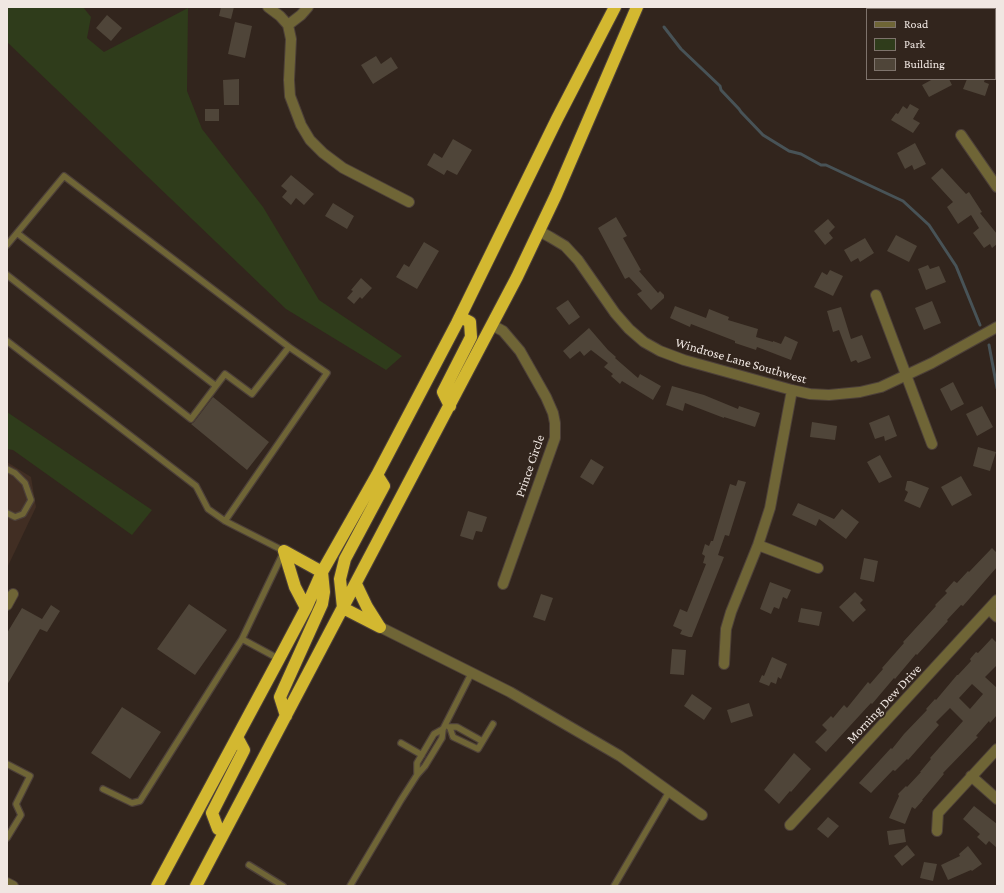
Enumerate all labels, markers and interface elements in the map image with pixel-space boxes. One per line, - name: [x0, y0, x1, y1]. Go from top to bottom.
- legend: [866, 8, 996, 80]
- text: Road: [904, 17, 928, 31]
- text: Park: [904, 37, 925, 51]
- text: Building: [904, 57, 945, 71]
- street label: Windrose Lane Southwest: [674, 335, 808, 387]
- street label: Prince Circle: [512, 433, 548, 499]
- street label: Morning Dew Drive: [843, 661, 925, 747]

